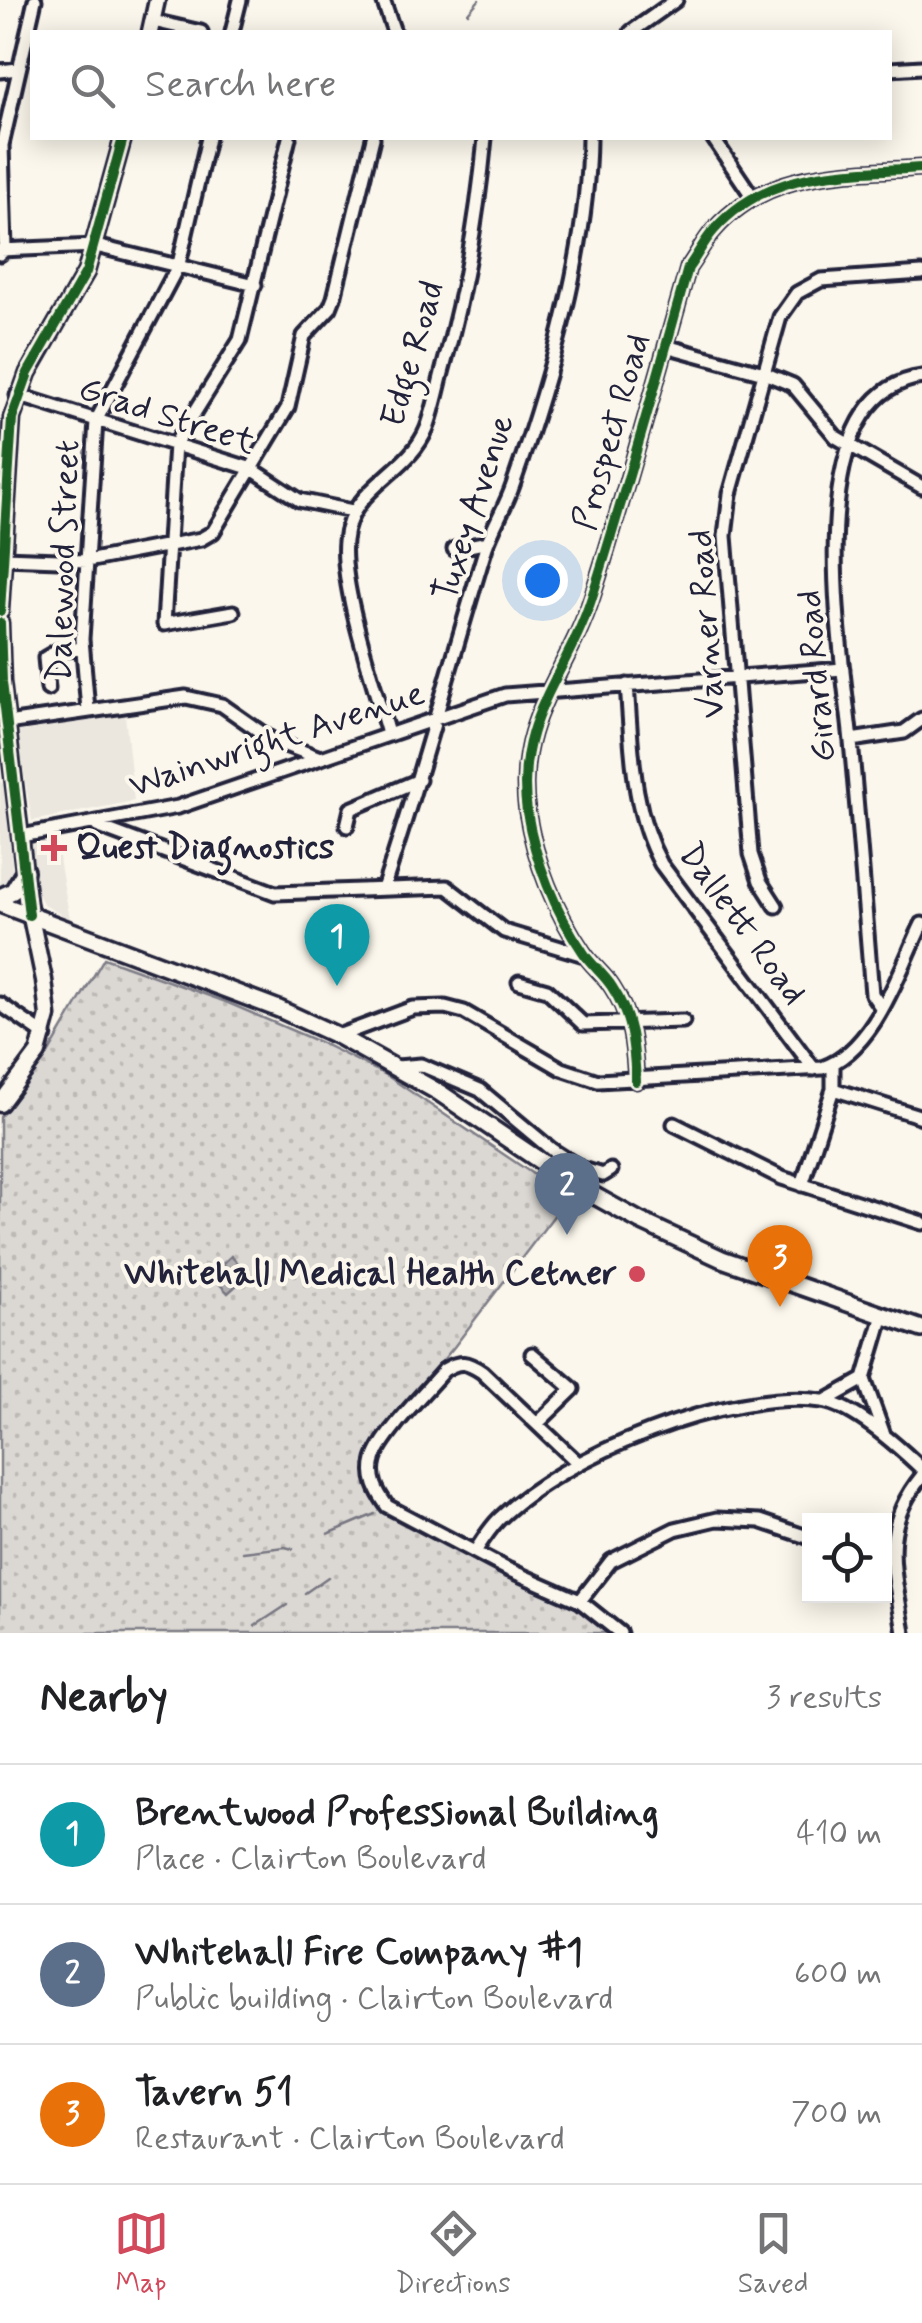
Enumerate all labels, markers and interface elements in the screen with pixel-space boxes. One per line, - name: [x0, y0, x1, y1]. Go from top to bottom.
- search box: [30, 30, 892, 140]
- icon: search: [65, 58, 120, 113]
- text: Search here: [145, 61, 336, 110]
- street label: Edge Road: [370, 276, 460, 433]
- street label: Prospect Road: [562, 328, 662, 536]
- street label: Grad Street: [73, 366, 262, 466]
- street label: Tuxey Avenue: [422, 409, 526, 607]
- street label: Dalewood Street: [37, 439, 91, 683]
- street label: Varner Road: [677, 528, 737, 720]
- your location: [517, 555, 568, 606]
- street label: Girard Road: [787, 588, 847, 764]
- street label: Wainwright Avenue: [124, 671, 432, 813]
- place label: Quest Diagnostics: [76, 825, 335, 876]
- street label: Dallett Road: [668, 834, 816, 1014]
- marker: Quest Diagnostics: [41, 835, 67, 861]
- pin: 1: [304, 904, 370, 986]
- pin: 2: [534, 1152, 600, 1235]
- pin: 3: [748, 1224, 812, 1307]
- place label: Whitehall Medical Health Cetner: [124, 1251, 617, 1297]
- marker: Whitehall Medical Health Cetner: [626, 1263, 648, 1285]
- map controls: [802, 1513, 892, 1603]
- button: locate: [802, 1513, 892, 1603]
- text: Nearby: [40, 1671, 168, 1726]
- text: 3 results: [766, 1677, 882, 1719]
- text: Brentwood Professional Building: [135, 1789, 659, 1838]
- text: 1: [65, 1813, 80, 1855]
- text: 410 m: [796, 1813, 882, 1855]
- text: Place · Clairton Boulevard: [135, 1838, 486, 1880]
- text: Whitehall Fire Company #1: [135, 1929, 583, 1978]
- text: 2: [65, 1953, 80, 1995]
- text: 600 m: [794, 1953, 882, 1995]
- text: Public building · Clairton Boulevard: [135, 1978, 613, 2020]
- text: Tavern 51: [135, 2069, 293, 2118]
- text: 3: [65, 2093, 80, 2135]
- text: 700 m: [791, 2093, 882, 2135]
- text: Restaurant · Clairton Boulevard: [135, 2118, 565, 2160]
- tab: Map: [114, 2206, 169, 2303]
- tab: Directions: [396, 2206, 511, 2303]
- tab: Saved: [738, 2206, 808, 2303]

